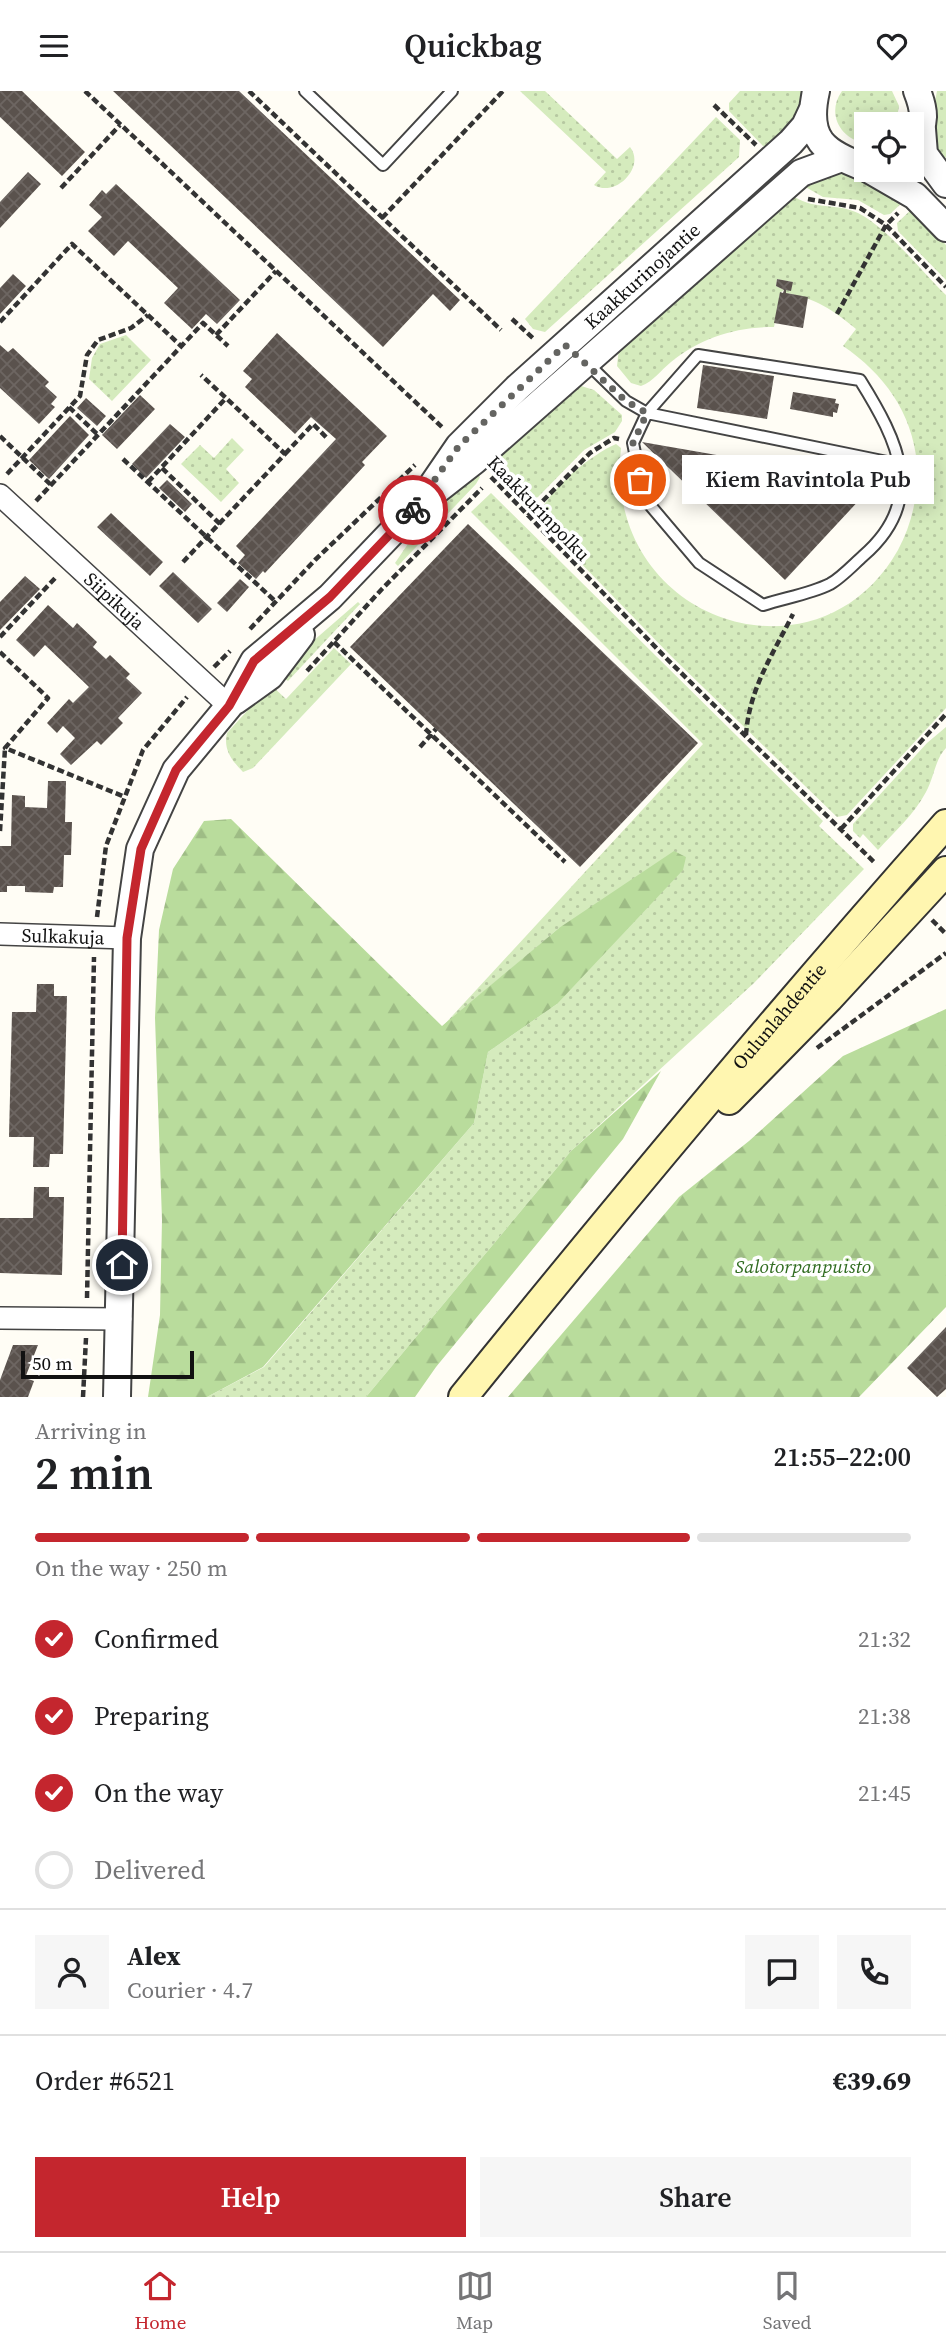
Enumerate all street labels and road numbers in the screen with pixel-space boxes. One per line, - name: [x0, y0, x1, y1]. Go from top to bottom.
- street label: Kaakkurinojantie: [579, 217, 705, 335]
- street label: Kaakkurinpolku: [482, 450, 596, 566]
- street label: Siipikuja: [79, 566, 151, 636]
- street label: Sulkakuja: [21, 922, 105, 950]
- street label: Oulunlahdentie: [726, 957, 832, 1075]

